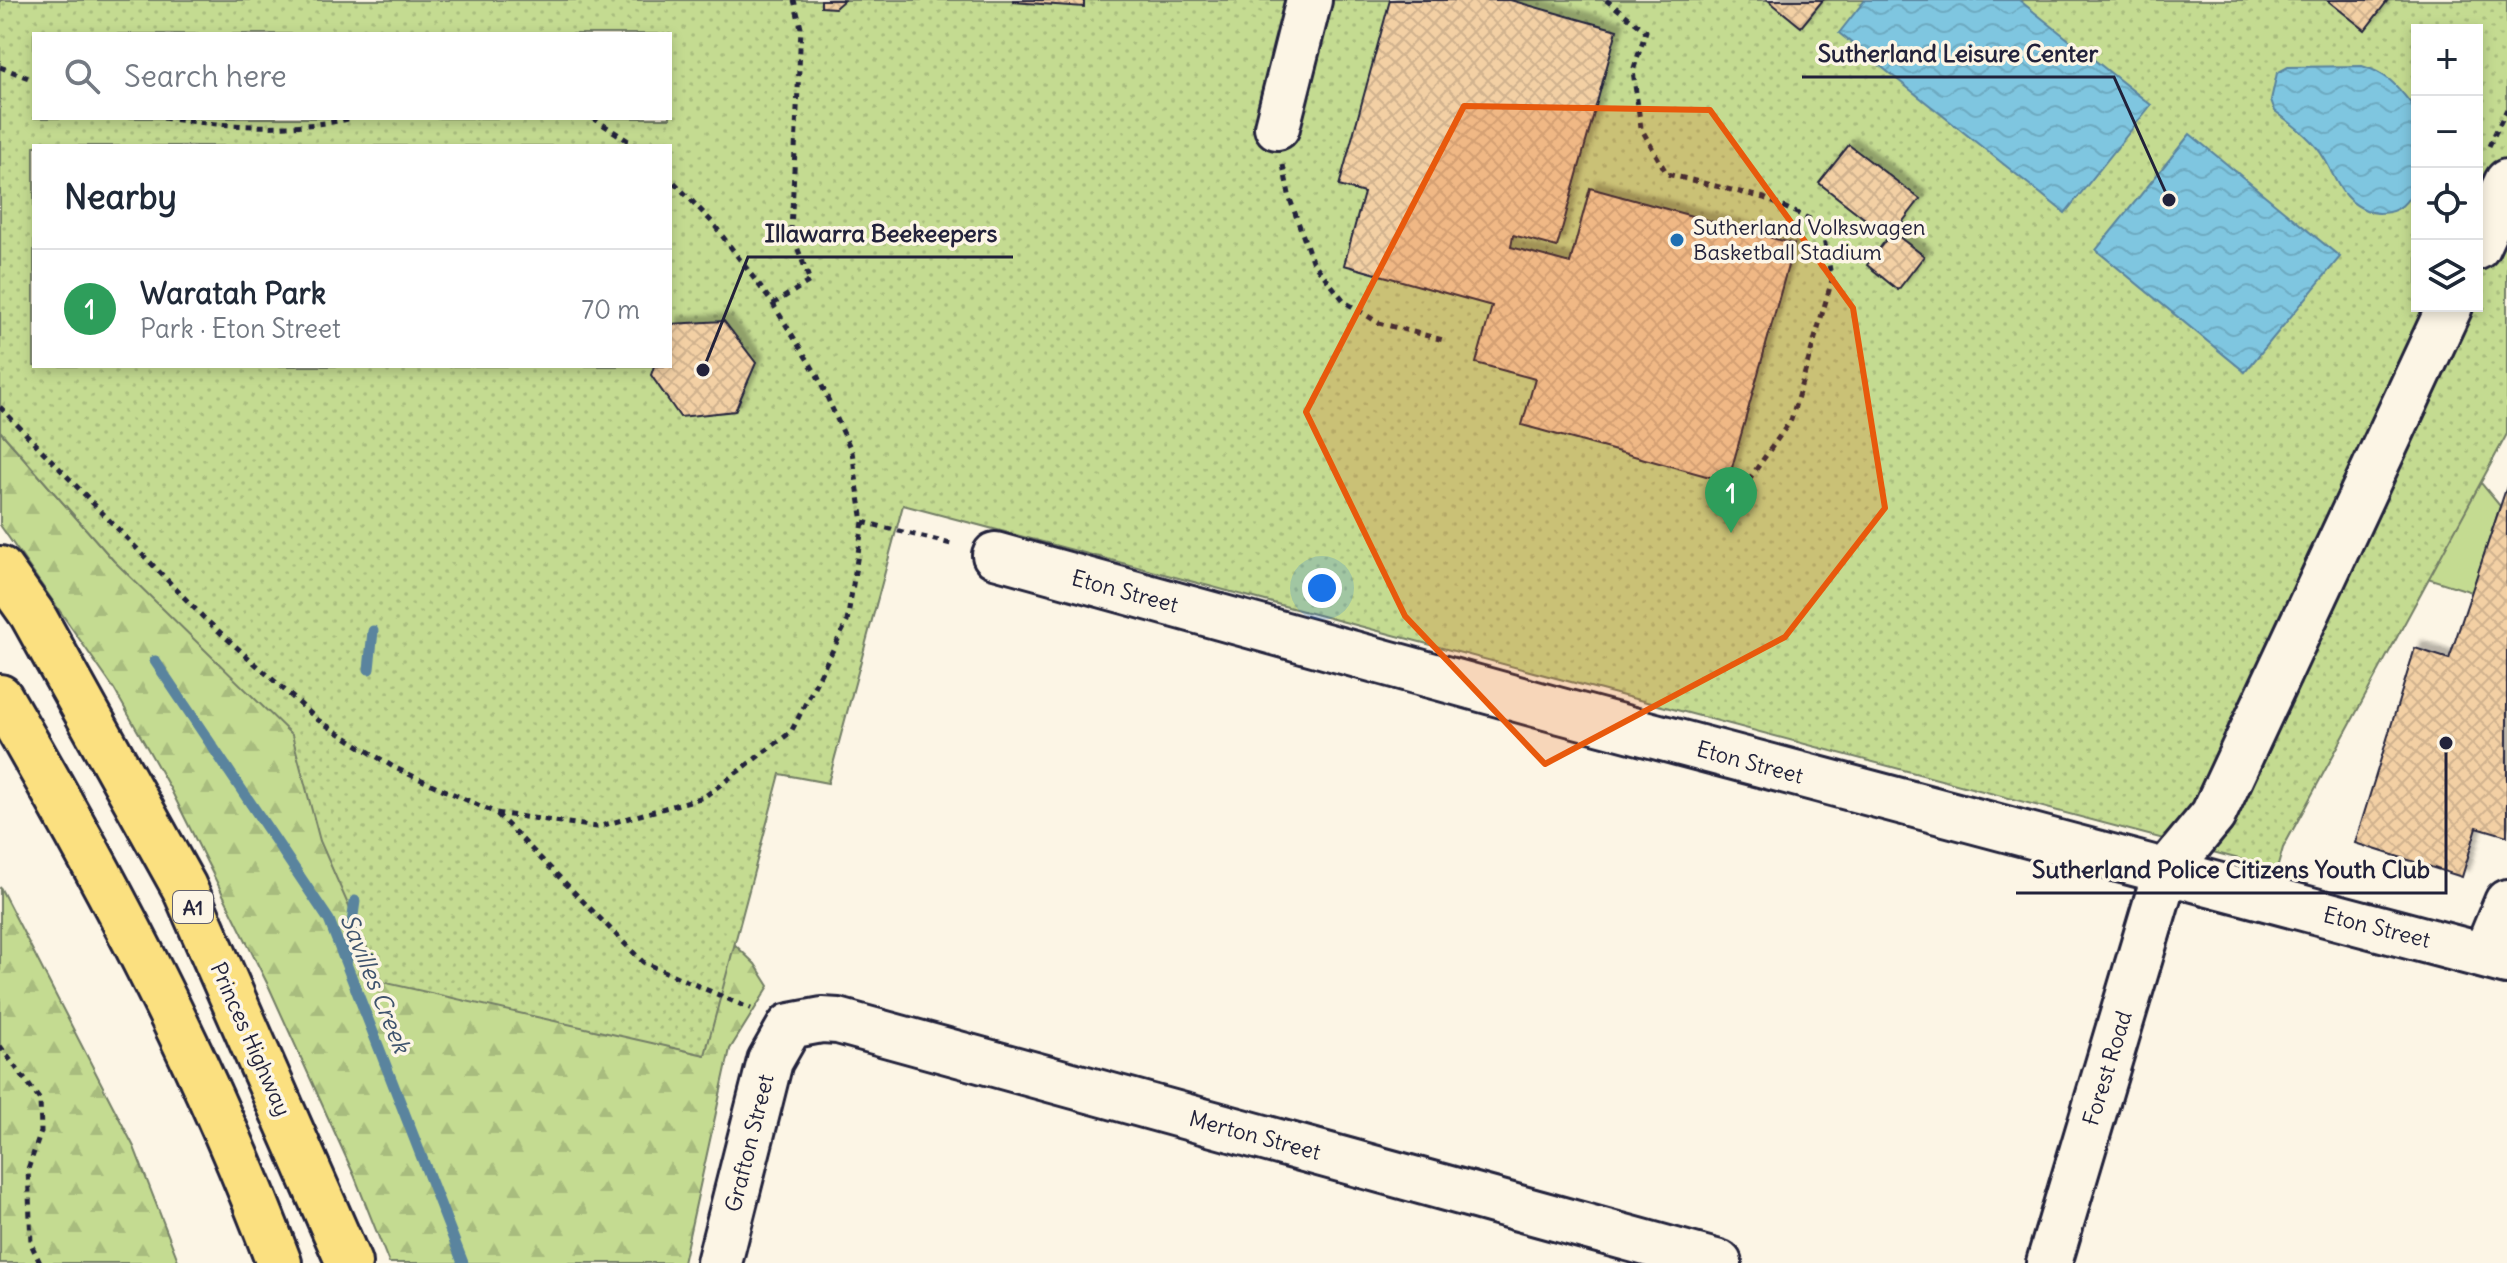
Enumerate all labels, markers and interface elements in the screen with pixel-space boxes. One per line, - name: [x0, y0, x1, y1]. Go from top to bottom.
- map controls: [2411, 24, 2483, 312]
- button: +: [2411, 24, 2483, 96]
- callout: Sutherland Leisure Center: [1802, 29, 2114, 77]
- search box: [32, 32, 672, 120]
- text: Sutherland Leisure Center: [1818, 38, 2098, 68]
- icon: search: [60, 54, 104, 98]
- text: Search here: [124, 57, 287, 95]
- button: −: [2411, 96, 2483, 168]
- button: locate: [2411, 168, 2483, 240]
- text: Nearby: [64, 175, 177, 218]
- callout: Illawarra Beekeepers: [748, 209, 1013, 257]
- place label: Sutherland Volkswagen Basketball Stadium: [1693, 213, 1925, 266]
- text: Illawarra Beekeepers: [764, 218, 998, 248]
- marker: Sutherland Volkswagen Basketball Stadium: [1668, 231, 1686, 249]
- button: layers: [2411, 240, 2483, 312]
- text: Waratah Park: [140, 274, 326, 312]
- text: 1: [85, 293, 95, 326]
- text: 70 m: [581, 293, 640, 326]
- text: Park · Eton Street: [140, 312, 341, 345]
- pin: 1: [1705, 467, 1757, 533]
- street label: Eton Street: [1069, 563, 1181, 619]
- your location: [1302, 568, 1342, 608]
- street label: Eton Street: [1694, 734, 1806, 790]
- callout: Sutherland Police Citizens Youth Club: [2016, 845, 2446, 893]
- text: Sutherland Police Citizens Youth Club: [2032, 854, 2430, 884]
- road number: A1: [173, 891, 213, 923]
- street label: Eton Street: [2321, 900, 2433, 954]
- water label: Savilles Creek: [335, 909, 418, 1058]
- street label: Princes Highway: [205, 958, 297, 1120]
- street label: Forest Road: [2076, 1007, 2138, 1129]
- street label: Grafton Street: [718, 1071, 780, 1215]
- street label: Merton Street: [1186, 1104, 1324, 1166]

